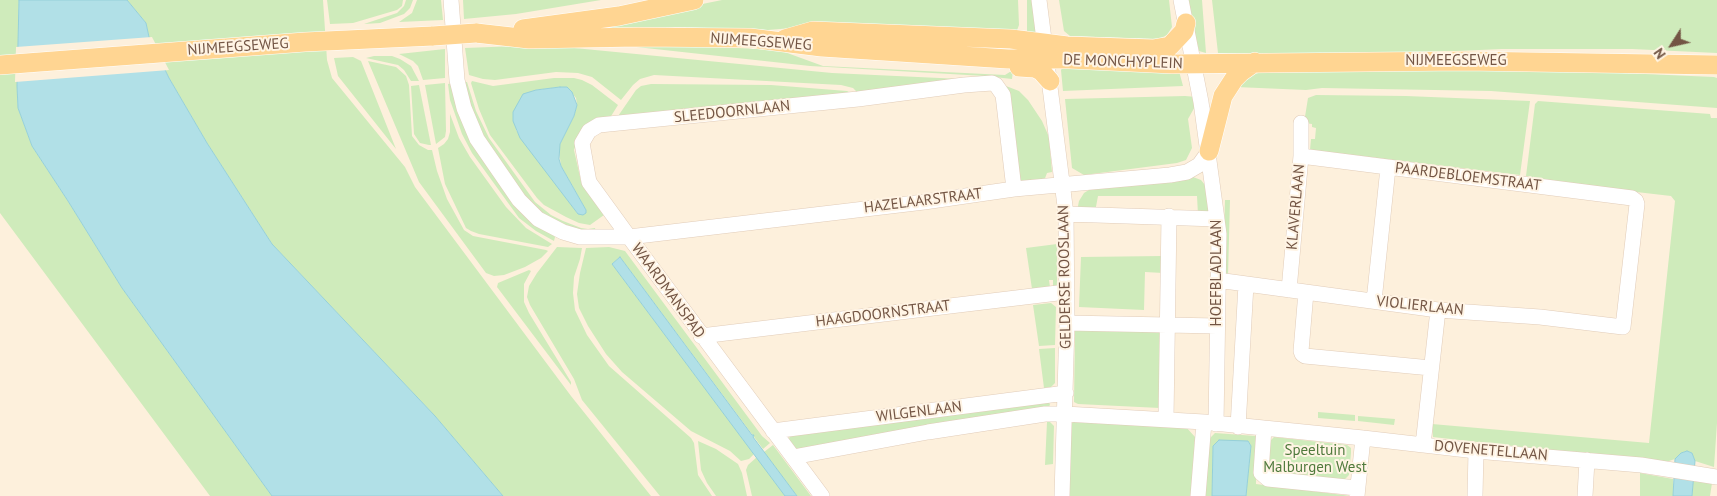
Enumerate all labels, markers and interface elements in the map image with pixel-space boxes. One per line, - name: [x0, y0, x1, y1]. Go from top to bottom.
- north arrow: [1647, 20, 1697, 70]
- street label: NIJMEEGSEWEG: [710, 29, 812, 55]
- street label: NIJMEEGSEWEG: [187, 34, 289, 60]
- text: N: [1650, 45, 1670, 63]
- street label: DE MONCHYPLEIN: [1063, 51, 1183, 73]
- street label: NIJMEEGSEWEG: [1405, 52, 1507, 70]
- street label: SLEEDOORNLAAN: [673, 97, 791, 127]
- street label: PAARDEBLOEMSTRAAT: [1394, 159, 1542, 195]
- street label: KLAVERLAAN: [1283, 163, 1309, 251]
- street label: HAZELAARSTRAAT: [863, 185, 983, 217]
- street label: GELDERSE ROOSLAAN: [1055, 205, 1075, 349]
- street label: HOEFBLADLAAN: [1208, 220, 1226, 326]
- street label: WAARDMANSPAD: [628, 240, 708, 342]
- street label: VIOLIERLAAN: [1375, 292, 1465, 320]
- street label: HAAGDOORNSTRAAT: [815, 297, 951, 331]
- street label: WILGENLAAN: [875, 398, 963, 426]
- street label: DOVENETELLAAN: [1433, 437, 1549, 465]
- park label: Speeltuin Malburgen West: [1263, 442, 1367, 477]

